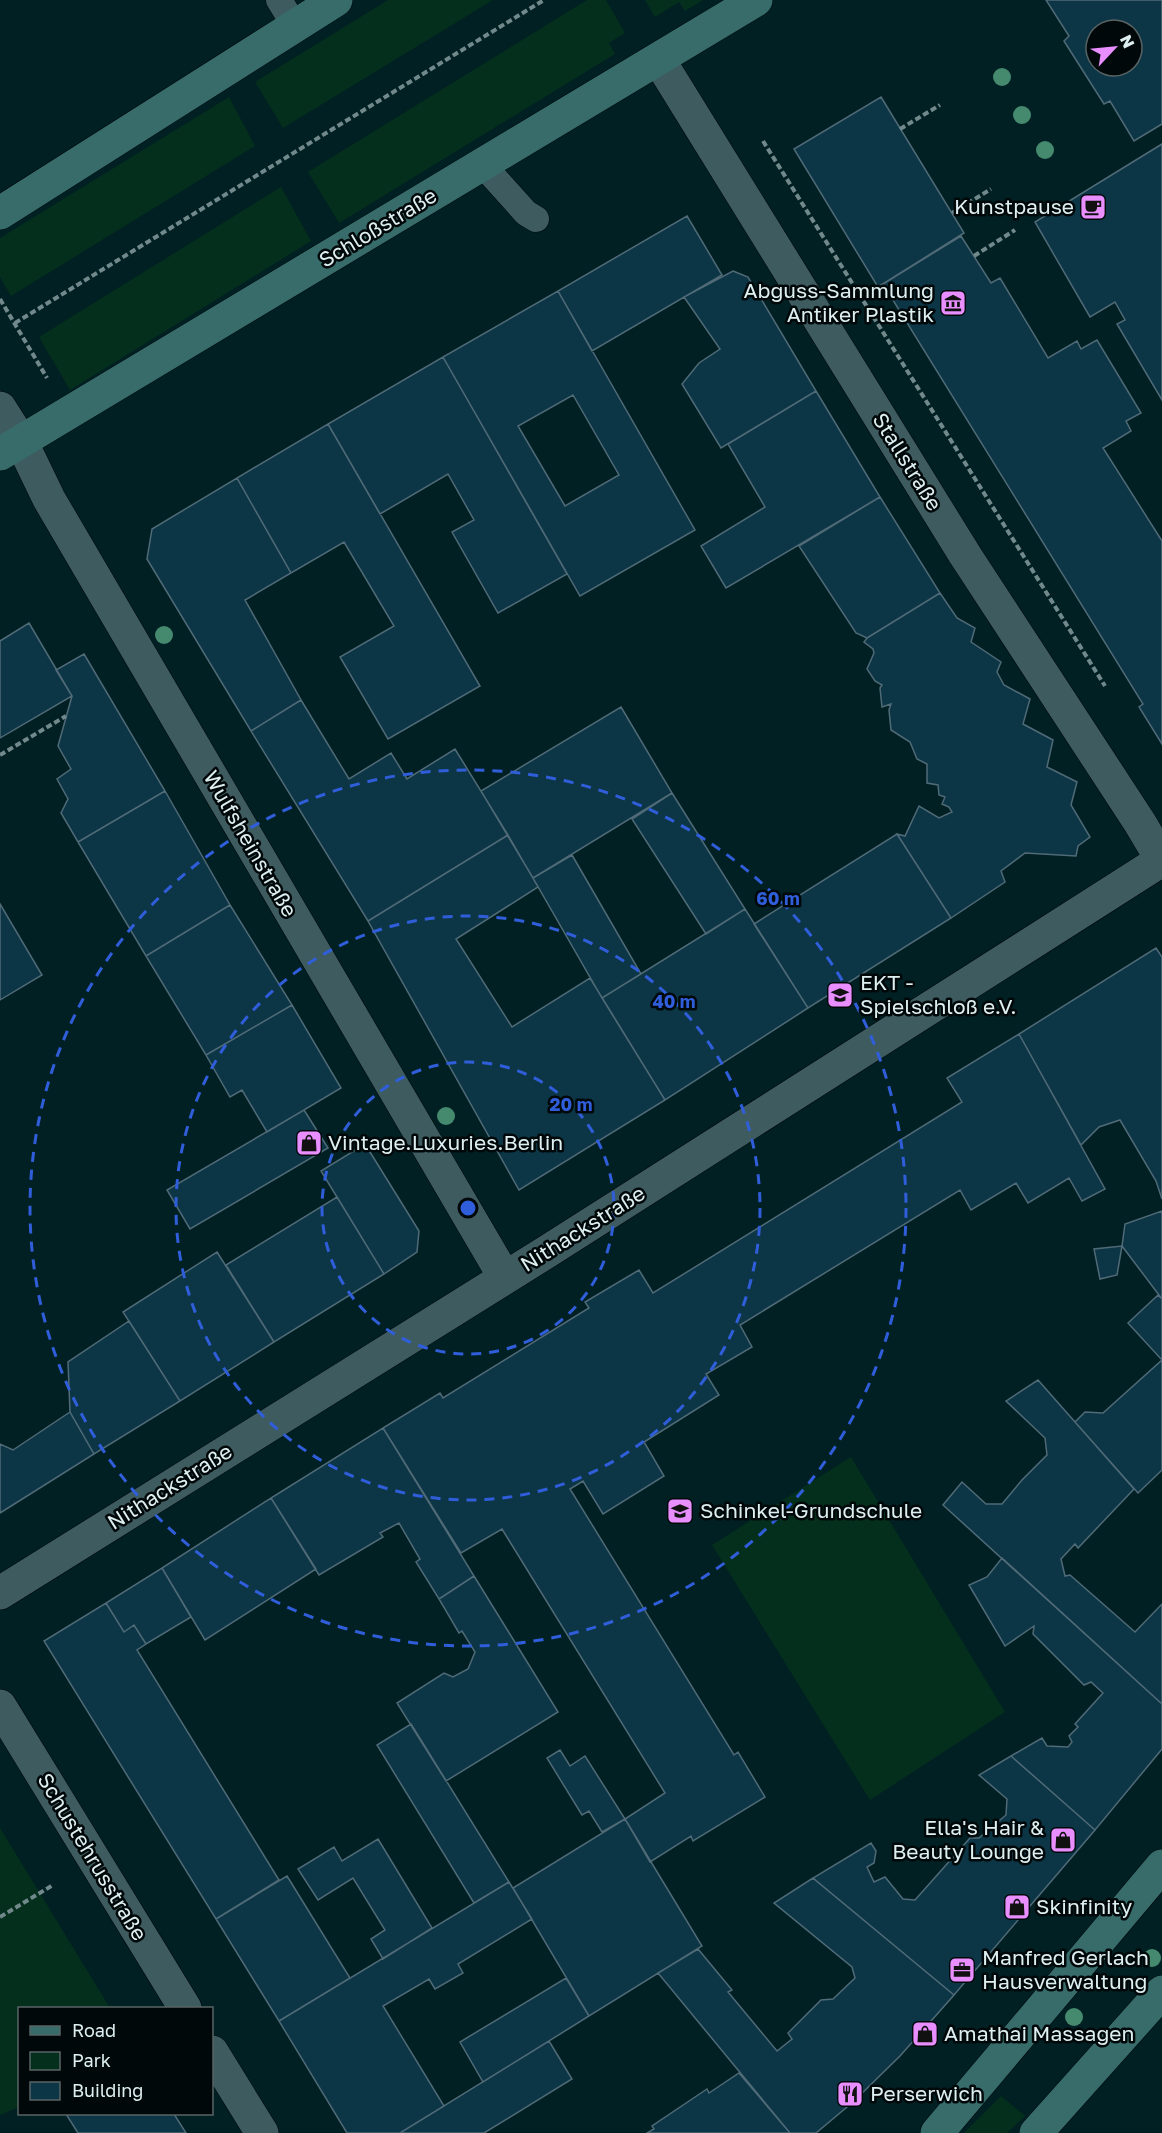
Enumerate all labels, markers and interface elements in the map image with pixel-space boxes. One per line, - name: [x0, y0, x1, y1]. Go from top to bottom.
- north arrow: [1084, 18, 1144, 78]
- text: N: [1116, 32, 1139, 51]
- street label: Schloßstraße: [314, 182, 441, 272]
- cafe icon: Kunstpause: [1078, 192, 1108, 222]
- place label: Kunstpause: [954, 193, 1074, 219]
- place label: Abguss-Sammlung Antiker Plastik: [743, 277, 934, 327]
- museum icon: Abguss-Sammlung Antiker Plastik: [938, 288, 968, 318]
- street label: Stallstraße: [868, 408, 948, 515]
- street label: Wulfsheinstraße: [198, 766, 303, 921]
- text: 60 m: [756, 887, 800, 909]
- place label: EKT - Spielschloß e.V.: [860, 969, 1017, 1019]
- school or university icon: EKT - Spielschloß e.V.: [825, 980, 855, 1010]
- text: 40 m: [652, 990, 696, 1012]
- text: 20 m: [550, 1093, 592, 1115]
- shop icon: Vintage.Luxuries.Berlin: [294, 1128, 324, 1158]
- place label: Vintage.Luxuries.Berlin: [328, 1129, 563, 1155]
- street label: Nithackstraße: [515, 1180, 649, 1277]
- centre of rings: [458, 1198, 478, 1218]
- street label: Nithackstraße: [102, 1438, 236, 1535]
- school or university icon: Schinkel-Grundschule: [665, 1496, 695, 1526]
- place label: Schinkel-Grundschule: [700, 1497, 922, 1523]
- street label: Schustehrusstraße: [33, 1768, 153, 1945]
- place label: Ella's Hair & Beauty Lounge: [892, 1814, 1044, 1864]
- shop icon: Ella's Hair & Beauty Lounge: [1048, 1825, 1078, 1855]
- shop icon: Skinfinity: [1002, 1892, 1032, 1922]
- place label: Skinfinity: [1036, 1893, 1133, 1919]
- place label: Manfred Gerlach Hausverwaltung: [982, 1944, 1149, 1994]
- office icon: Manfred Gerlach Hausverwaltung: [947, 1955, 977, 1985]
- legend: [18, 2007, 213, 2115]
- text: Road: [72, 2019, 116, 2041]
- shop icon: Amathai Massagen: [910, 2019, 940, 2049]
- place label: Amathai Massagen: [944, 2020, 1134, 2046]
- text: Park: [72, 2049, 111, 2071]
- text: Building: [72, 2079, 143, 2101]
- restaurant icon: Perserwich: [835, 2079, 865, 2109]
- place label: Perserwich: [870, 2080, 983, 2106]

